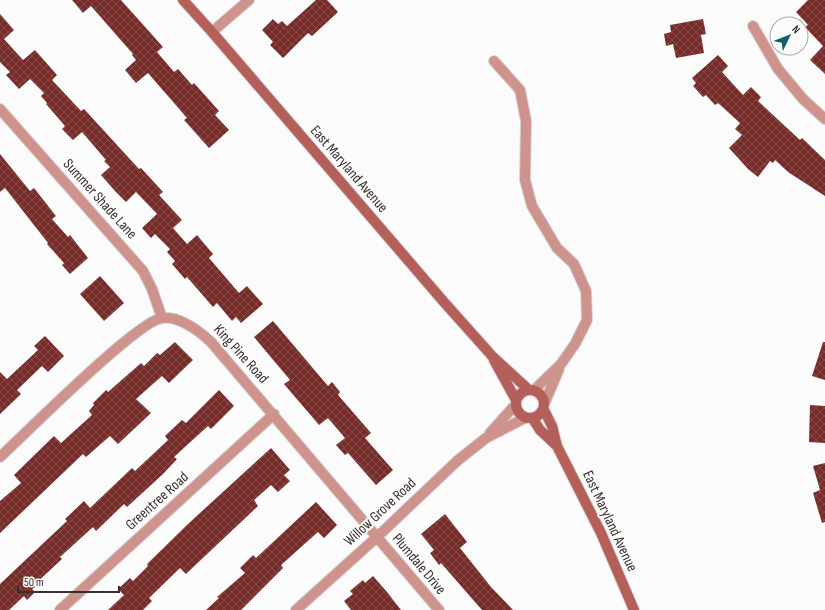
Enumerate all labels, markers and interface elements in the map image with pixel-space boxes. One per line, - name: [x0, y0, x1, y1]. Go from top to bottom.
- north arrow: [769, 16, 809, 56]
- text: N: [789, 23, 803, 36]
- street label: East Maryland Avenue: [306, 122, 392, 216]
- street label: Summer Shade Lane: [59, 155, 141, 243]
- street label: King Pine Road: [209, 320, 273, 388]
- street label: East Maryland Avenue: [578, 467, 642, 575]
- street label: Greentree Road: [122, 468, 192, 534]
- street label: Willow Grove Road: [340, 474, 420, 550]
- street label: Plumdale Drive: [388, 529, 450, 599]
- scale bar: [18, 568, 119, 594]
- text: 50 m: [24, 575, 44, 590]

